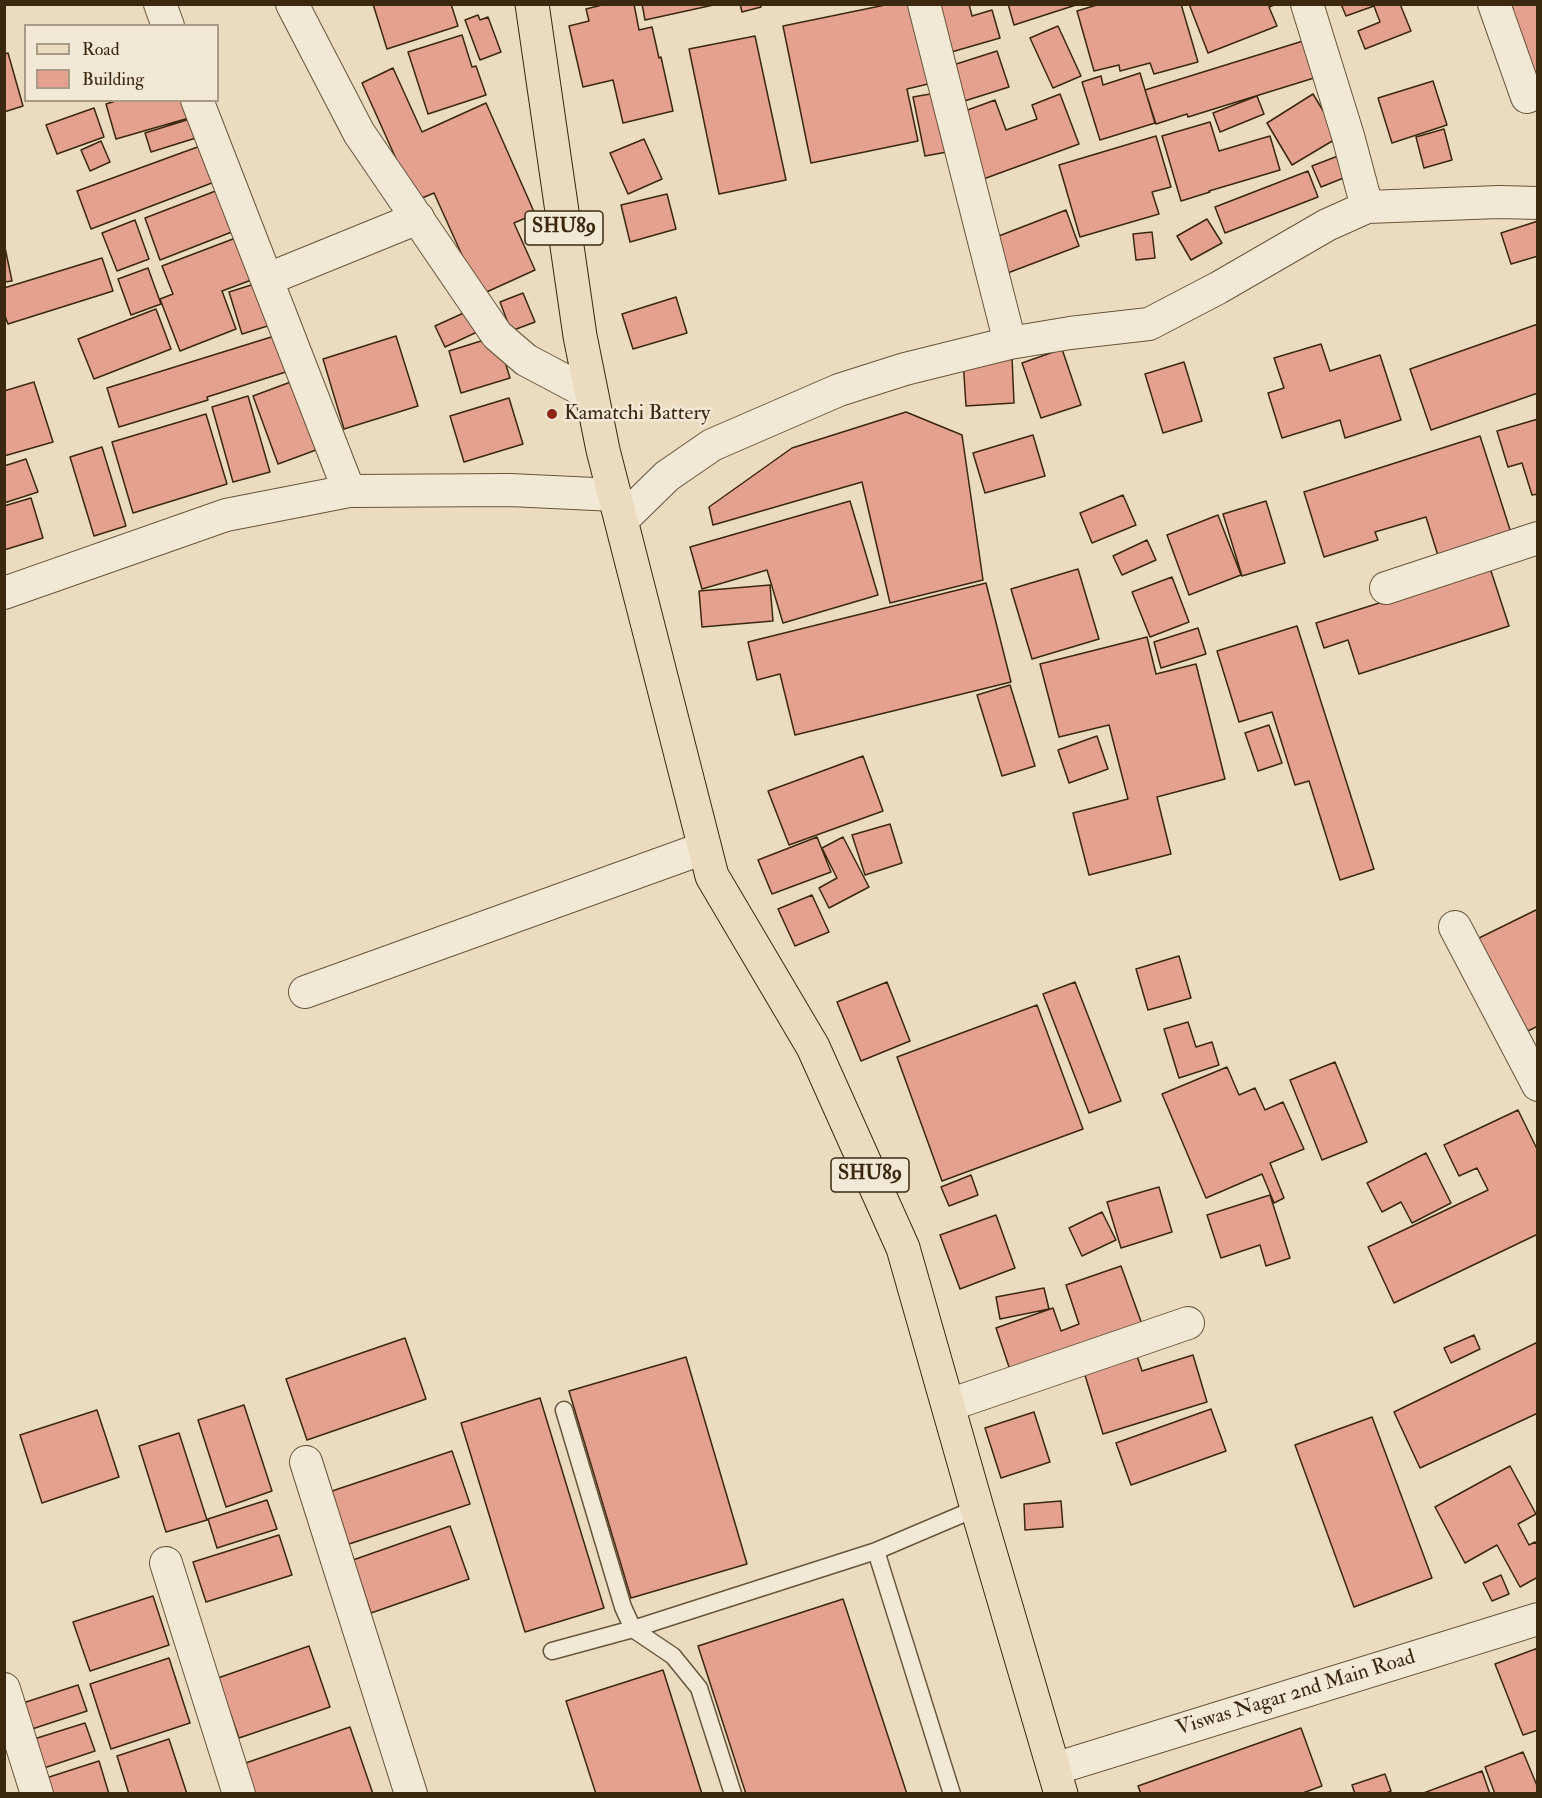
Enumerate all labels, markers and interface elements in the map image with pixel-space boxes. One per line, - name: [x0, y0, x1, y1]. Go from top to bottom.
- legend: [24, 24, 219, 102]
- text: Road: [82, 38, 120, 61]
- text: Building: [82, 68, 144, 91]
- road number: SHU89: [525, 211, 603, 245]
- place label: Kamatchi Battery: [564, 401, 710, 427]
- marker: Kamatchi Battery: [545, 407, 559, 421]
- road number: SHU89: [831, 1158, 909, 1192]
- street label: Viswas Nagar 2nd Main Road: [1173, 1646, 1419, 1742]

